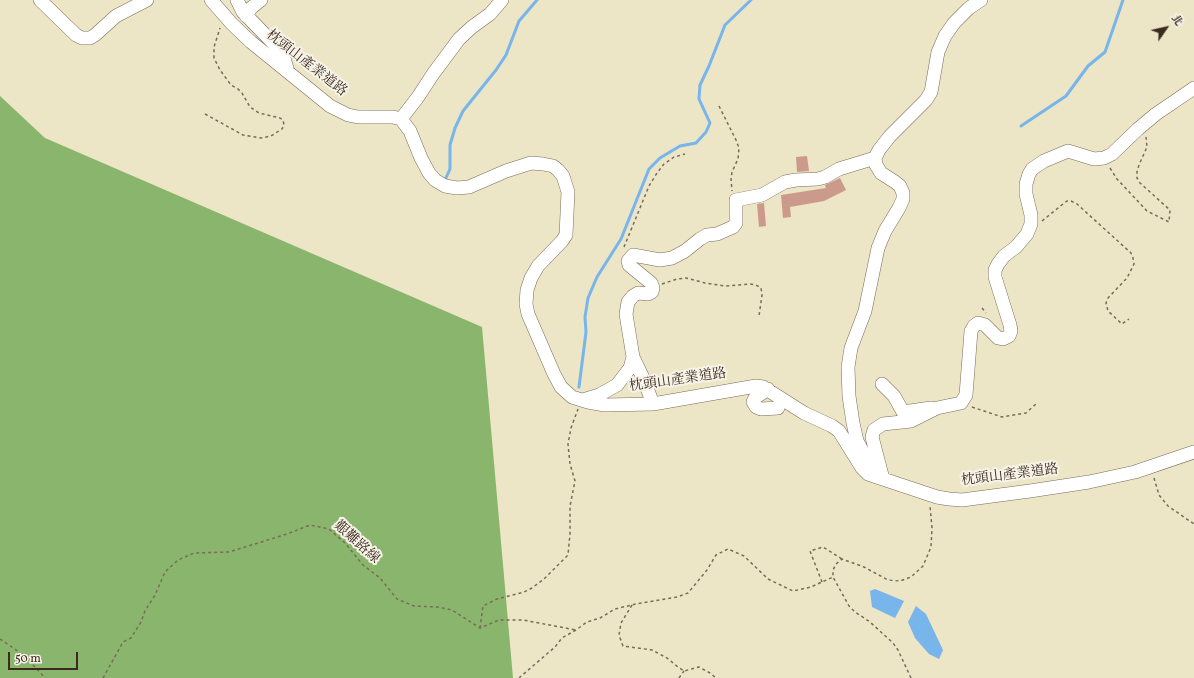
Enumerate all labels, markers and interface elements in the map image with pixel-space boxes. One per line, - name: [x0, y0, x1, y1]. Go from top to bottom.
- north arrow: [1146, 8, 1186, 48]
- text: 北: [1167, 12, 1186, 30]
- street label: 枕頭山產業道路: [262, 27, 350, 101]
- street label: 枕頭山產業道路: [628, 366, 728, 396]
- street label: 枕頭山產業道路: [960, 462, 1060, 490]
- street label: 艱難路線: [330, 518, 382, 568]
- scale bar: [10, 644, 80, 670]
- text: 50 m: [15, 651, 41, 667]

